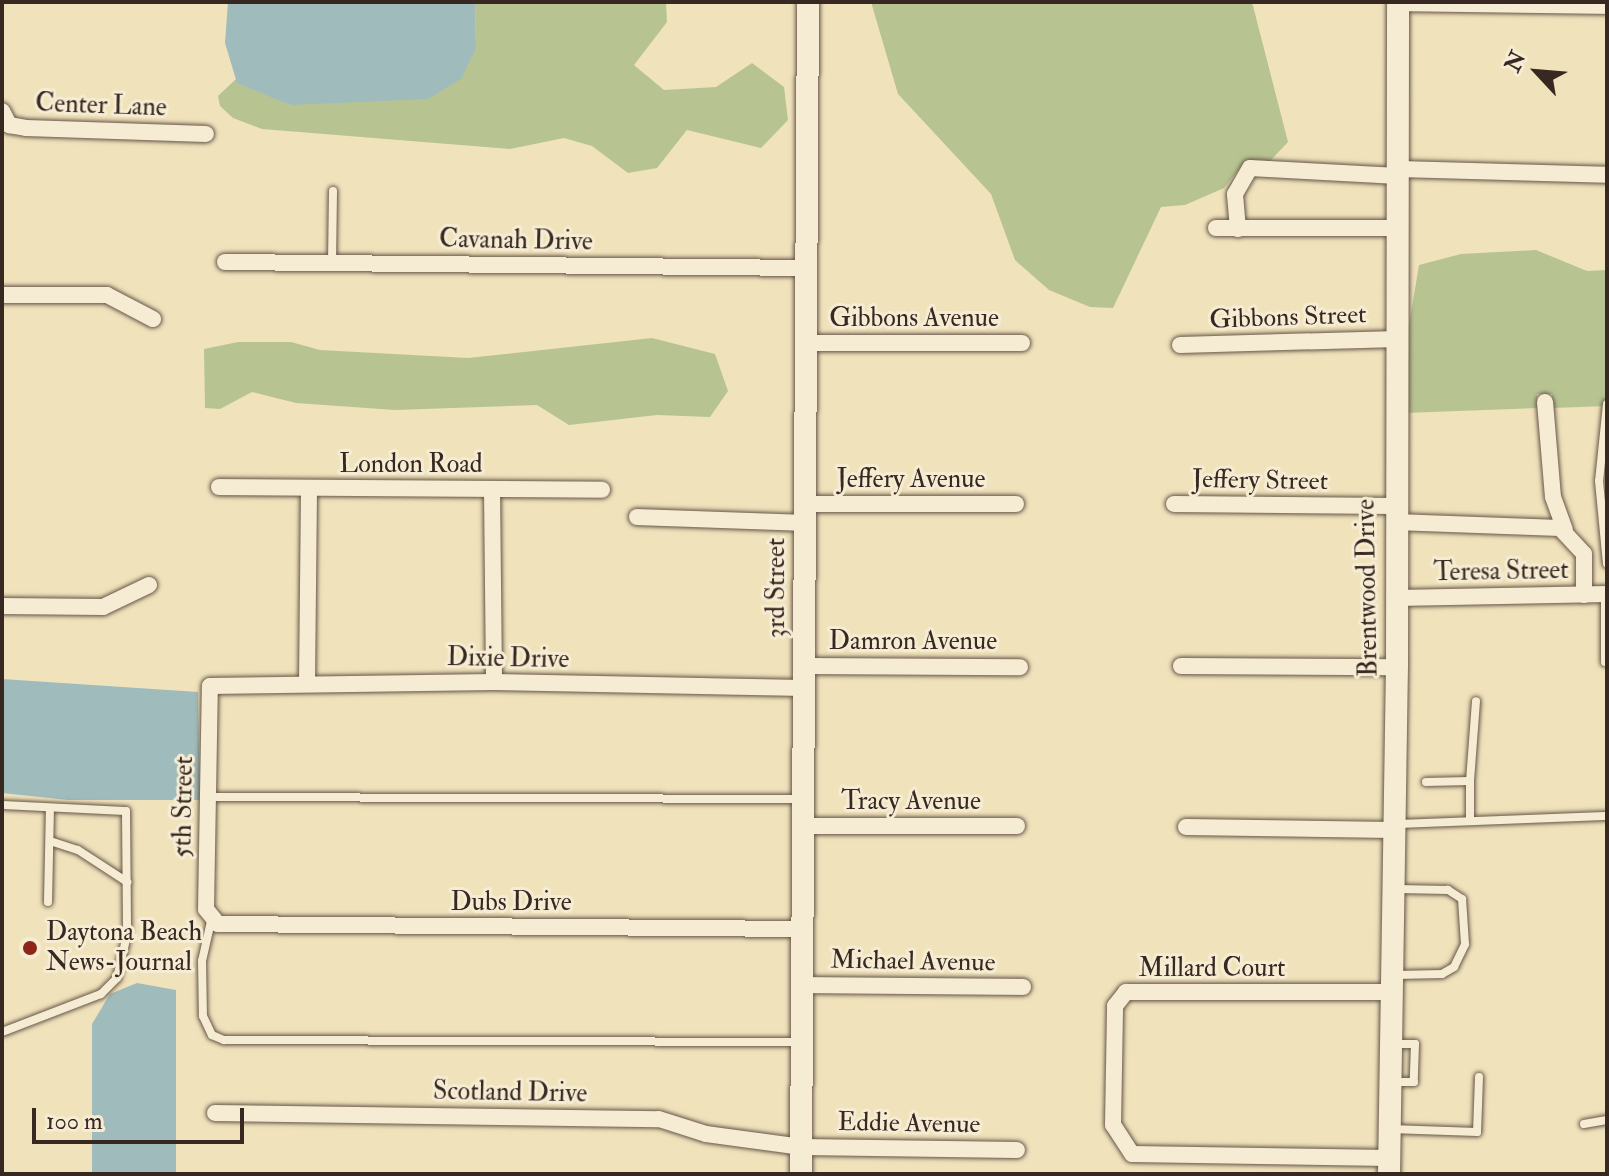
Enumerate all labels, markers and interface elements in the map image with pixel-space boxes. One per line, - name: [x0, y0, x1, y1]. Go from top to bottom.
- north arrow: [1497, 32, 1577, 112]
- text: N: [1499, 46, 1532, 76]
- street label: Center Lane: [35, 88, 167, 124]
- street label: Cavanah Drive: [439, 224, 593, 258]
- street label: Gibbons Street: [1209, 300, 1367, 336]
- street label: Gibbons Avenue: [829, 303, 999, 335]
- street label: London Road: [339, 449, 483, 481]
- street label: Jeffery Avenue: [837, 464, 985, 496]
- street label: Jeffery Street: [1192, 464, 1328, 498]
- street label: Brentwood Drive: [1351, 499, 1385, 677]
- street label: 3rd Street: [761, 538, 793, 638]
- street label: Teresa Street: [1433, 555, 1569, 589]
- street label: Damron Avenue: [829, 626, 997, 658]
- street label: Dixie Drive: [447, 642, 569, 676]
- street label: 5th Street: [168, 756, 200, 858]
- street label: Tracy Avenue: [841, 786, 981, 818]
- street label: Dubs Drive: [450, 887, 572, 919]
- place label: Daytona Beach News-Journal: [46, 917, 202, 978]
- marker: Daytona Beach News-Journal: [21, 939, 39, 957]
- street label: Michael Avenue: [830, 945, 996, 979]
- street label: Millard Court: [1138, 953, 1286, 985]
- street label: Scotland Drive: [433, 1076, 587, 1110]
- scale bar: [36, 1092, 248, 1142]
- text: 100 m: [46, 1106, 103, 1137]
- street label: Eddie Avenue: [837, 1107, 981, 1141]

